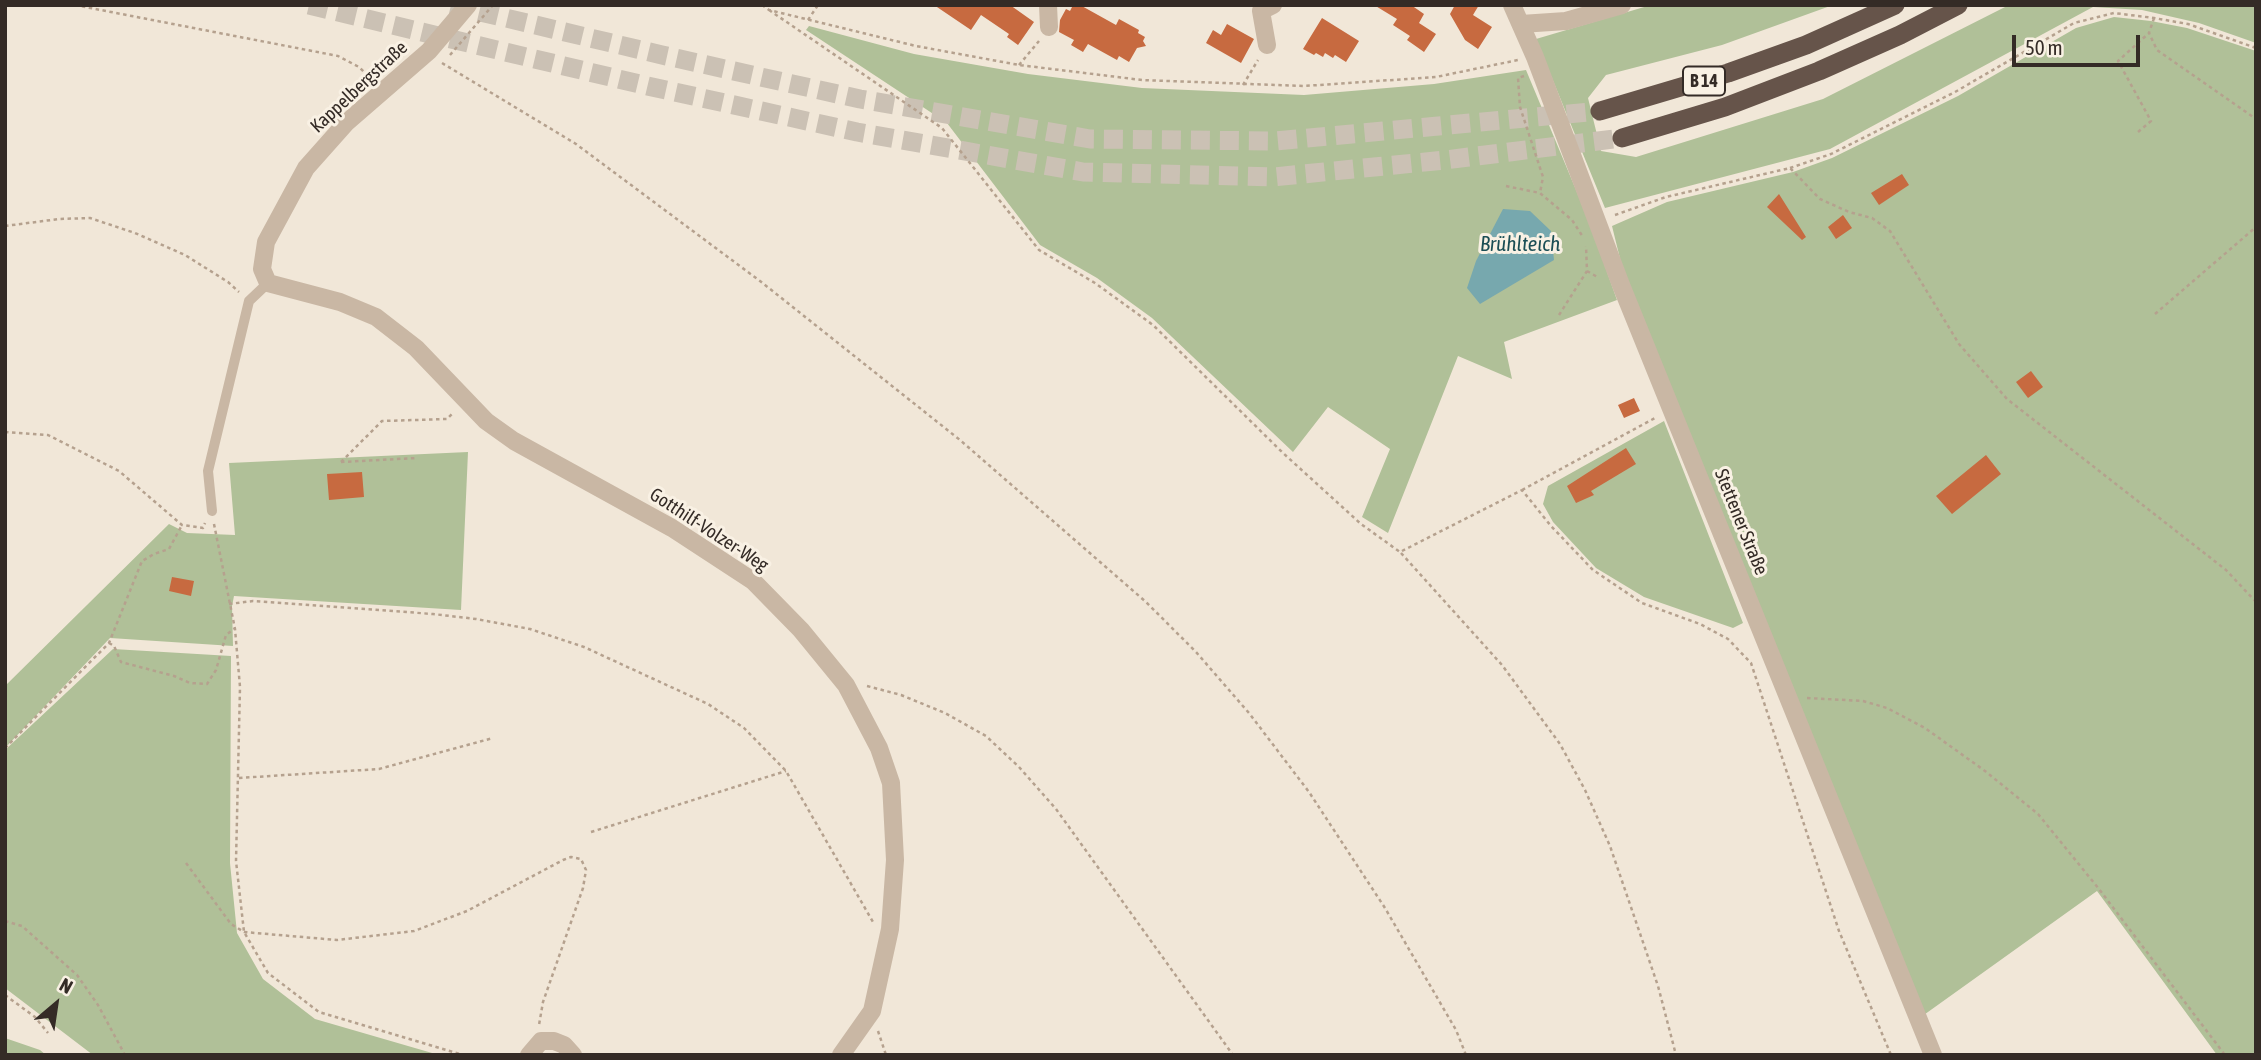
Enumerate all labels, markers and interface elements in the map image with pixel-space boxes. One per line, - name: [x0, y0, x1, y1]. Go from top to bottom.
- scale bar: [2016, 21, 2144, 65]
- text: 50 m: [2025, 35, 2063, 59]
- street label: Kappelbergstraße: [306, 36, 412, 138]
- road number: B 14: [1683, 66, 1725, 96]
- water label: Brühlteich: [1480, 231, 1560, 257]
- street label: Stettener Straße: [1709, 466, 1773, 578]
- street label: Gotthilf-Volzer-Weg: [645, 483, 773, 577]
- north arrow: [21, 969, 91, 1039]
- text: N: [56, 973, 76, 998]

